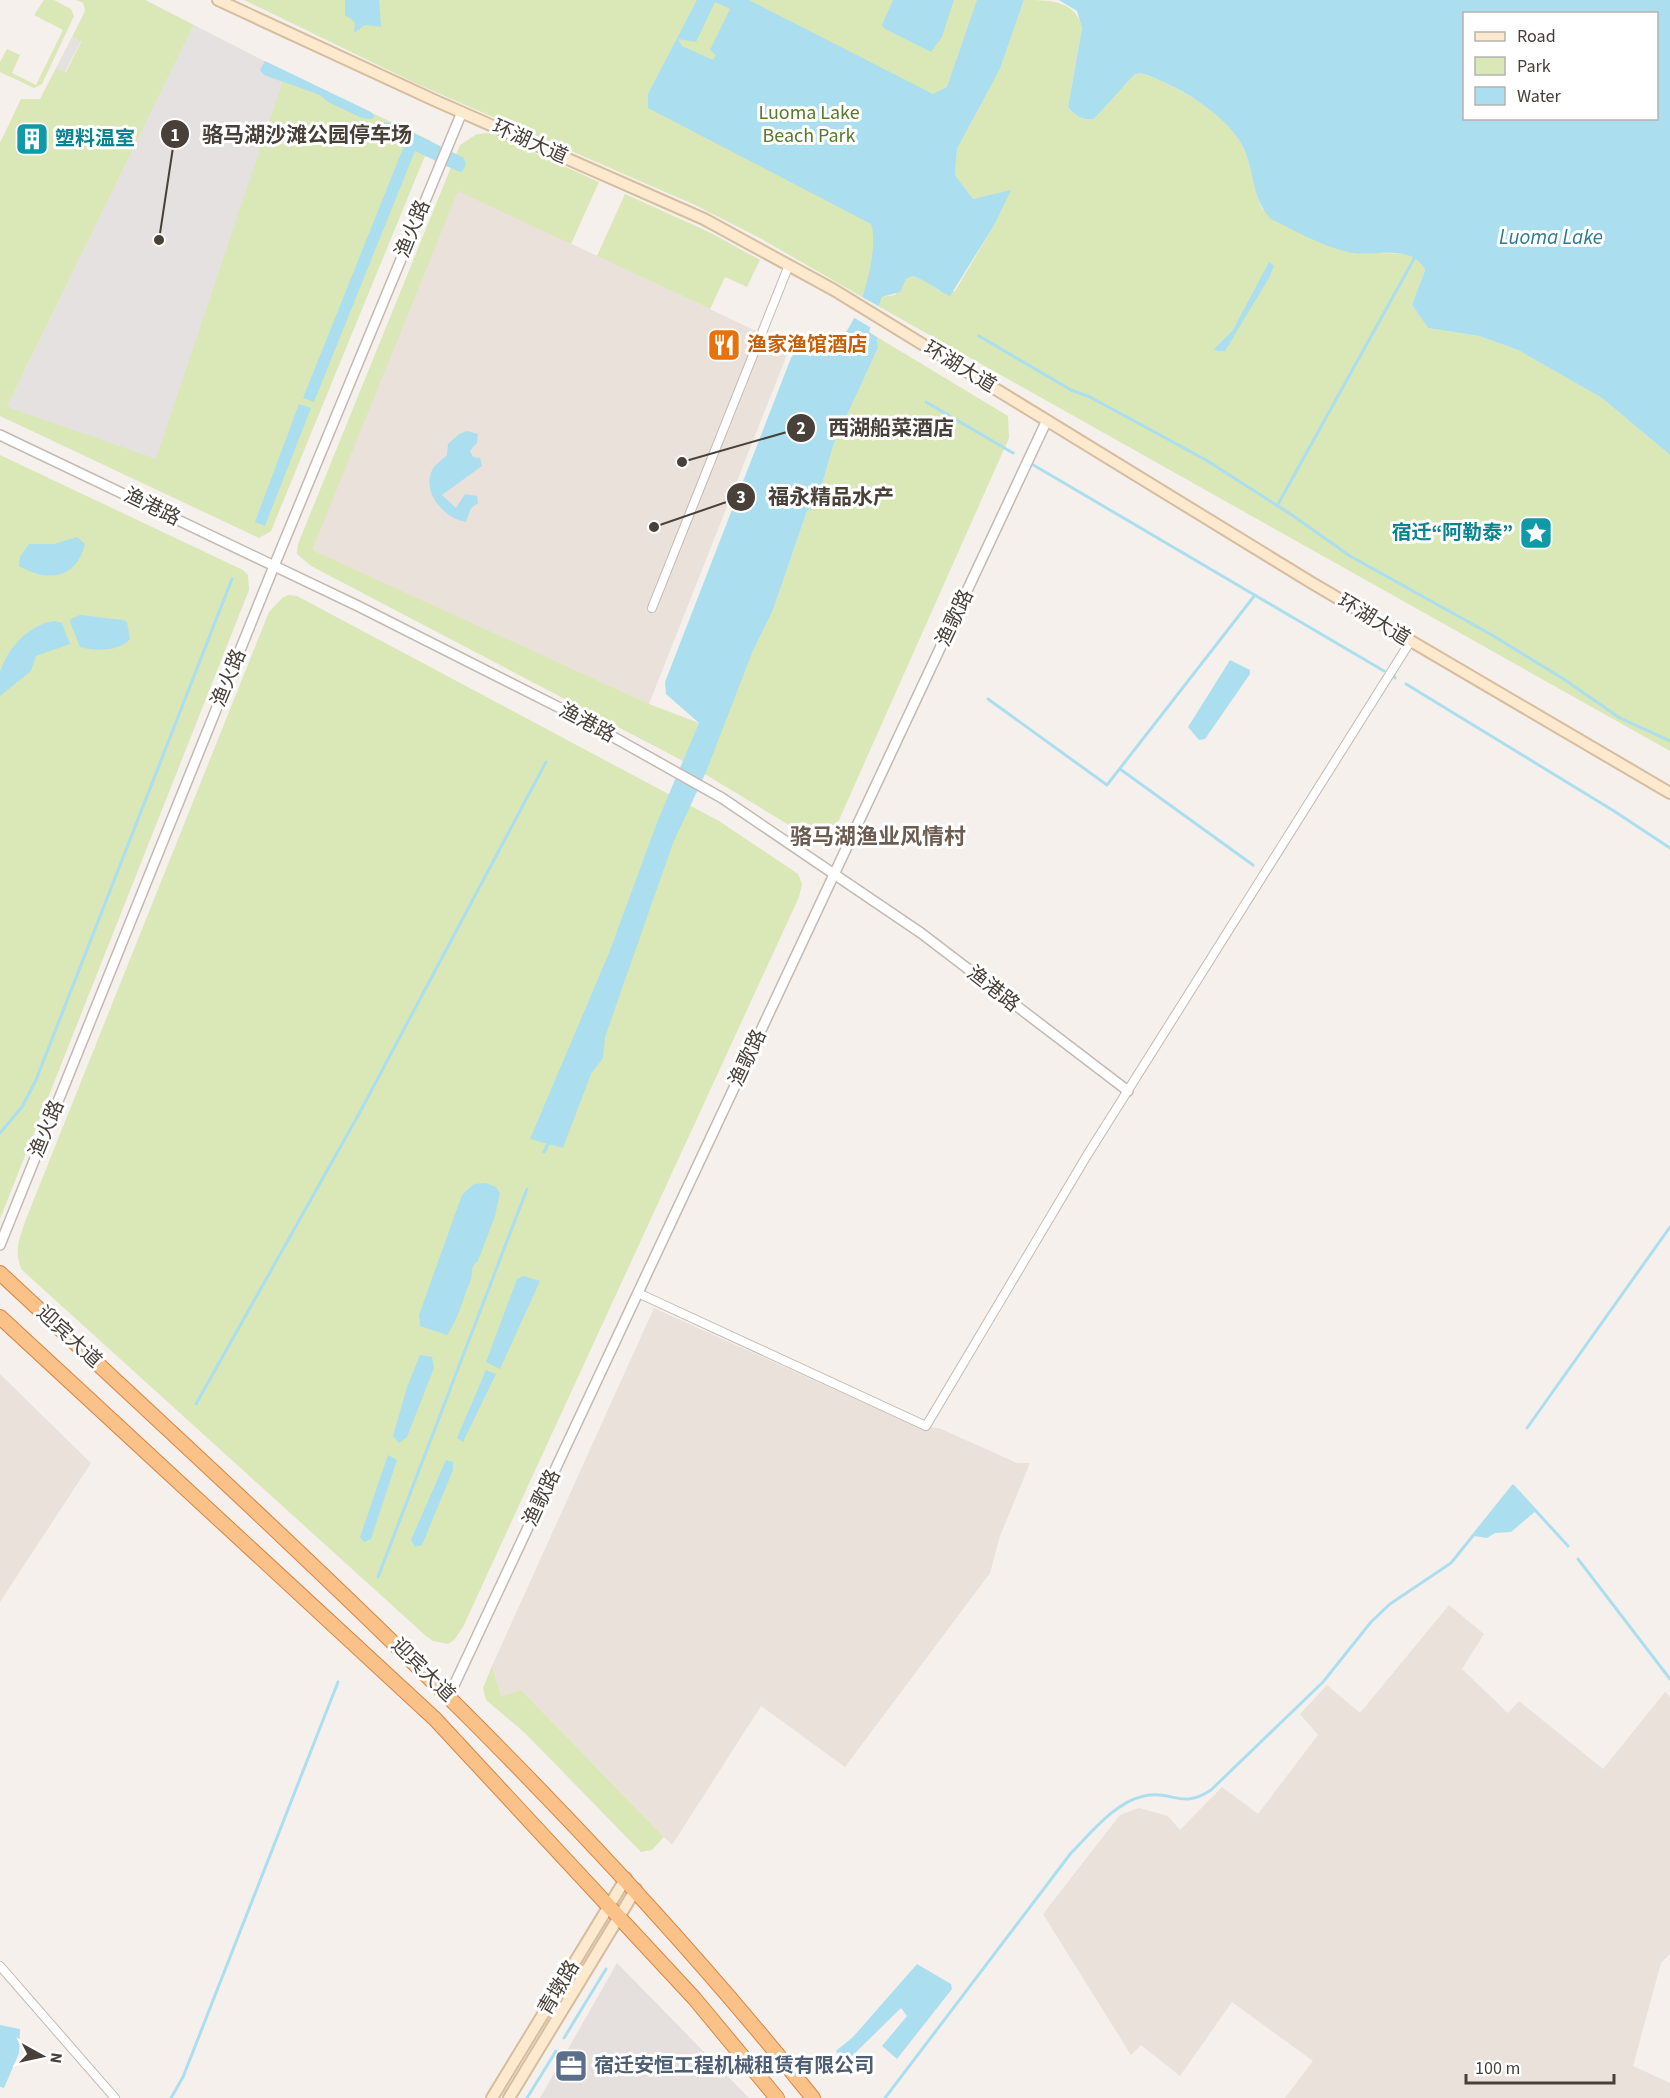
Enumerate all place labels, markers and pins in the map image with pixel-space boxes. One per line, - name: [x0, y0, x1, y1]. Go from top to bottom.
- callout: 骆马湖沙滩公园停车场: [160, 115, 424, 154]
- building icon: 塑料温室: [14, 121, 50, 157]
- place label: 塑料温室: [55, 125, 135, 153]
- restaurant icon: 渔家渔馆酒店: [706, 327, 742, 363]
- place label: 渔家渔馆酒店: [747, 331, 867, 359]
- callout: 西湖船菜酒店: [786, 408, 966, 447]
- callout: 福永精品水产: [726, 478, 906, 517]
- place icon: 宿迁“阿勒泰”: [1518, 515, 1554, 551]
- place label: 宿迁“阿勒泰”: [1392, 519, 1513, 547]
- office icon: 宿迁安恒工程机械租赁有限公司: [553, 2048, 589, 2084]
- place label: 宿迁安恒工程机械租赁有限公司: [594, 2052, 874, 2080]

